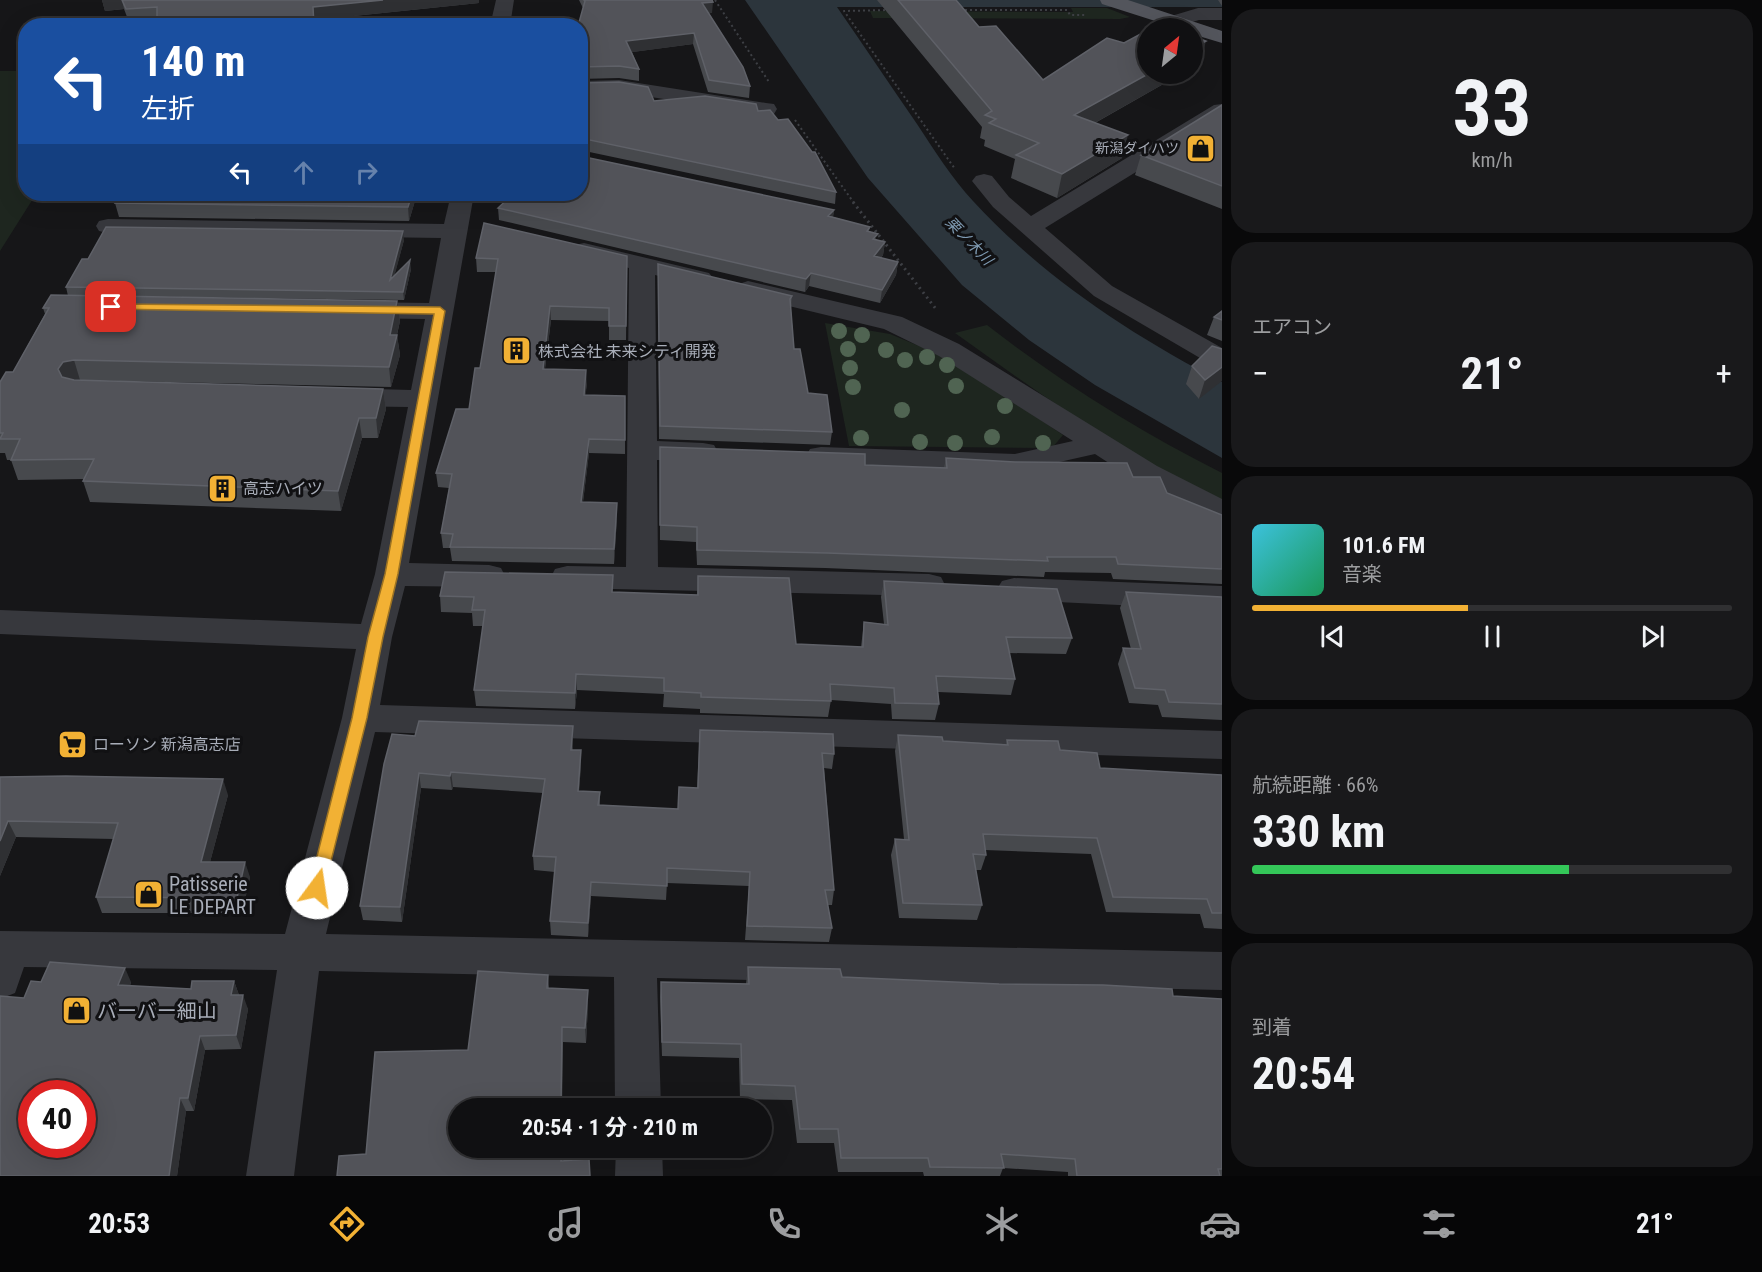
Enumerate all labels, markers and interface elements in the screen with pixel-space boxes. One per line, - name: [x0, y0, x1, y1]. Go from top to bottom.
- north arrow: [1137, 18, 1203, 84]
- map controls: [1137, 18, 1203, 84]
- text: 140 m: [141, 37, 246, 86]
- icon: left: [42, 42, 120, 120]
- text: 33: [1453, 63, 1531, 154]
- text: 左折: [141, 93, 195, 125]
- shop icon: 新潟ダイハツ: [1184, 132, 1216, 164]
- place label: 新潟ダイハツ: [1095, 140, 1179, 156]
- text: km/h: [1471, 148, 1513, 172]
- icon: left: [224, 156, 257, 189]
- icon: ahead: [287, 156, 320, 189]
- icon: right: [350, 156, 383, 189]
- water label: 栗ノ木川: [942, 213, 998, 270]
- pin: [85, 281, 136, 332]
- icon: arrive: [94, 290, 127, 323]
- text: エアコン: [1252, 315, 1332, 339]
- building icon: 株式会社 未来シティ開発: [501, 335, 533, 367]
- place label: 株式会社 未来シティ開発: [538, 342, 717, 361]
- text: 21°: [1461, 347, 1524, 400]
- text: −: [1252, 354, 1269, 393]
- text: +: [1716, 354, 1732, 393]
- building icon: 高志ハイツ: [206, 472, 238, 504]
- place label: 高志ハイツ: [243, 479, 323, 498]
- text: 101.6 FM: [1342, 533, 1425, 558]
- text: 音楽: [1342, 562, 1382, 586]
- icon: previous: [1316, 620, 1349, 653]
- icon: pause: [1476, 620, 1509, 653]
- icon: next: [1636, 620, 1669, 653]
- supermarket icon: ローソン 新潟高志店: [56, 728, 88, 760]
- place label: ローソン 新潟高志店: [93, 735, 241, 754]
- text: 航続距離 · 66%: [1252, 773, 1378, 797]
- text: 330 km: [1252, 805, 1385, 858]
- position arrow: [285, 856, 349, 920]
- place label: Patisserie LE DEPART: [169, 872, 256, 919]
- shop icon: Patisserie LE DEPART: [132, 879, 164, 911]
- shop icon: バーバー細山: [60, 995, 92, 1027]
- place label: バーバー細山: [97, 999, 217, 1023]
- text: 到着: [1252, 1015, 1292, 1039]
- text: 20:54: [1252, 1047, 1355, 1100]
- speed limit sign: 40: [18, 1080, 96, 1158]
- text: 20:54 · 1 分 · 210 m: [522, 1115, 698, 1140]
- icon: directions: [326, 1203, 368, 1245]
- icon: music: [545, 1203, 587, 1245]
- icon: phone: [763, 1203, 805, 1245]
- icon: climate: [981, 1203, 1023, 1245]
- icon: car: [1199, 1203, 1241, 1245]
- icon: filters: [1418, 1203, 1460, 1245]
- text: 20:53: [88, 1208, 150, 1240]
- text: 21°: [1636, 1208, 1674, 1240]

